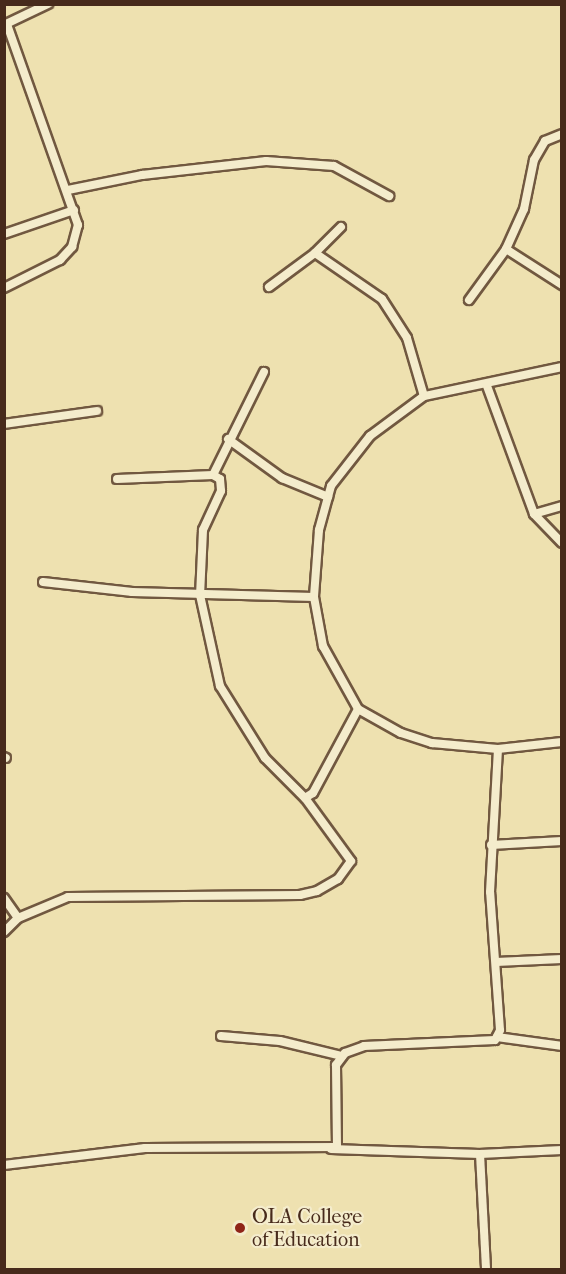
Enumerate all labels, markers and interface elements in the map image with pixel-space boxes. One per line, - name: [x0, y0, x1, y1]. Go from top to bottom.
- place label: OLA College of Education: [252, 1204, 362, 1251]
- marker: OLA College of Education: [233, 1221, 247, 1235]

